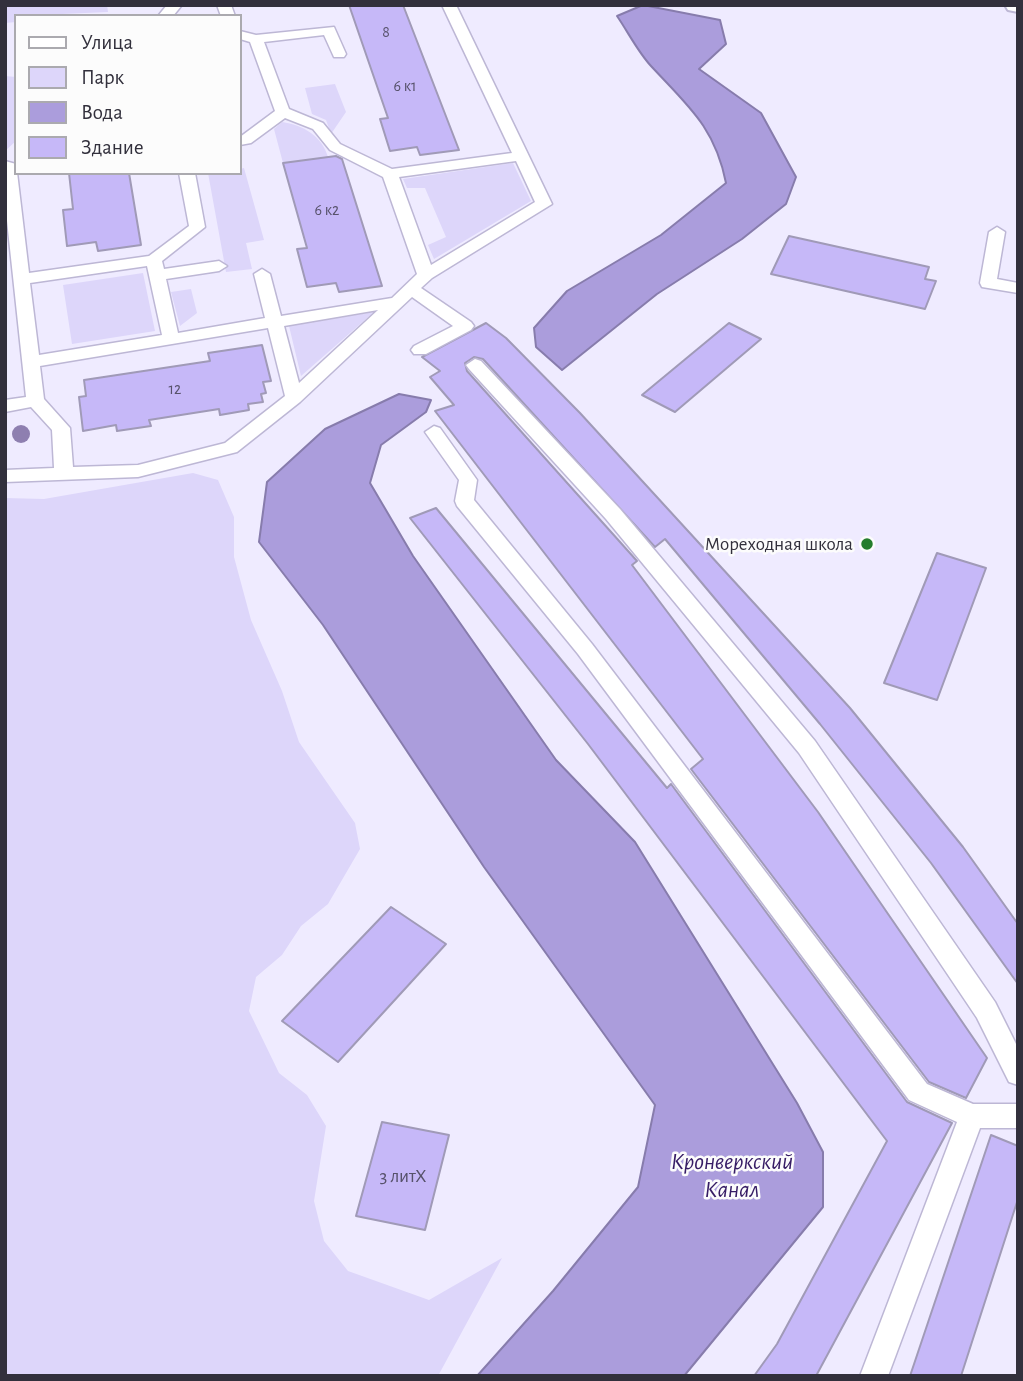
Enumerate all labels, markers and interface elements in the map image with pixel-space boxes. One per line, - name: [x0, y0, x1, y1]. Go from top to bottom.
- legend: [14, 14, 242, 175]
- house number: 8: [382, 22, 390, 42]
- text: Улица: [81, 32, 133, 53]
- text: Парк: [81, 67, 124, 88]
- house number: 6 к1: [393, 76, 417, 96]
- text: Вода: [81, 102, 123, 123]
- text: Здание: [81, 137, 144, 158]
- house number: 6 к2: [315, 200, 339, 220]
- house number: 12: [169, 379, 181, 399]
- place label: Мореходная школа: [705, 533, 853, 555]
- marker: Мореходная школа: [859, 536, 875, 552]
- water label: Кронверкский Канал: [671, 1148, 793, 1204]
- house number: 3 литХ: [379, 1165, 427, 1187]

